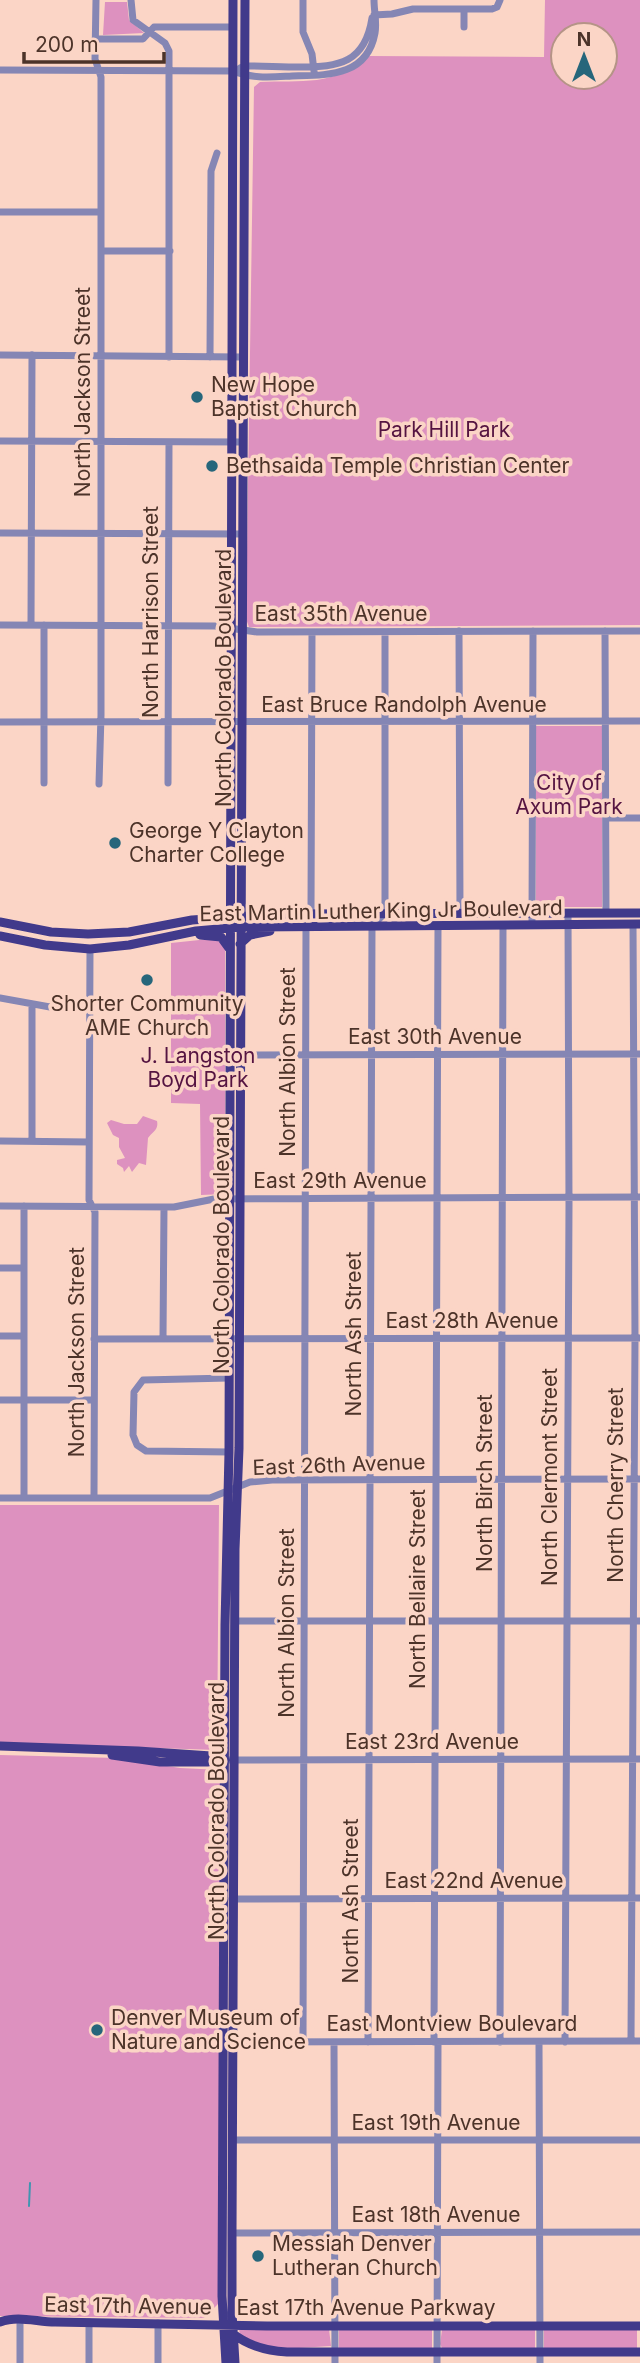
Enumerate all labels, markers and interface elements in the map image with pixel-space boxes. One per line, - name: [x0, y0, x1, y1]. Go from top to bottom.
- scale bar: [24, 21, 164, 65]
- north arrow: [549, 21, 619, 91]
- text: N: [577, 28, 591, 51]
- text: 200 m: [35, 32, 99, 57]
- street label: North Jackson Street: [70, 287, 95, 497]
- place label: New Hope Baptist Church: [211, 372, 357, 421]
- marker: New Hope Baptist Church: [189, 389, 205, 405]
- park label: Park Hill Park: [378, 417, 511, 442]
- place label: Bethsaida Temple Christian Center: [226, 453, 570, 478]
- marker: Bethsaida Temple Christian Center: [204, 458, 220, 474]
- street label: North Harrison Street: [138, 506, 163, 718]
- street label: North Colorado Boulevard: [211, 549, 236, 807]
- street label: East 35th Avenue: [255, 601, 427, 626]
- street label: East Bruce Randolph Avenue: [261, 692, 547, 717]
- park label: City of Axum Park: [515, 770, 623, 819]
- place label: George Y Clayton Charter College: [129, 818, 304, 867]
- marker: George Y Clayton Charter College: [107, 835, 123, 851]
- street label: East Martin Luther King Jr Boulevard: [199, 895, 563, 926]
- street label: North Albion Street: [275, 967, 300, 1157]
- marker: Shorter Community AME Church: [139, 972, 155, 988]
- place label: Shorter Community AME Church: [50, 991, 244, 1040]
- street label: East 30th Avenue: [348, 1024, 522, 1049]
- park label: J. Langston Boyd Park: [141, 1043, 255, 1092]
- street label: North Colorado Boulevard: [209, 1116, 234, 1374]
- street label: East 29th Avenue: [253, 1168, 427, 1193]
- street label: North Jackson Street: [64, 1247, 89, 1457]
- street label: North Ash Street: [341, 1251, 366, 1417]
- street label: East 28th Avenue: [385, 1308, 559, 1333]
- street label: North Clermont Street: [537, 1368, 562, 1586]
- street label: North Cherry Street: [603, 1387, 628, 1583]
- street label: North Birch Street: [472, 1394, 497, 1572]
- street label: East 26th Avenue: [252, 1449, 426, 1480]
- street label: North Bellaire Street: [405, 1489, 430, 1689]
- street label: North Albion Street: [274, 1528, 299, 1718]
- street label: North Colorado Boulevard: [204, 1682, 229, 1940]
- street label: East 23rd Avenue: [345, 1729, 519, 1754]
- street label: North Ash Street: [338, 1818, 363, 1984]
- street label: East 22nd Avenue: [385, 1868, 563, 1893]
- place label: Denver Museum of Nature and Science: [111, 2005, 306, 2054]
- street label: East Montview Boulevard: [327, 2011, 577, 2036]
- marker: Denver Museum of Nature and Science: [89, 2022, 105, 2038]
- street label: East 19th Avenue: [351, 2110, 521, 2135]
- street label: East 18th Avenue: [352, 2202, 520, 2227]
- place label: Messiah Denver Lutheran Church: [272, 2231, 438, 2280]
- marker: Messiah Denver Lutheran Church: [250, 2248, 266, 2264]
- street label: East 17th Avenue: [44, 2292, 212, 2319]
- street label: East 17th Avenue Parkway: [236, 2295, 496, 2320]

